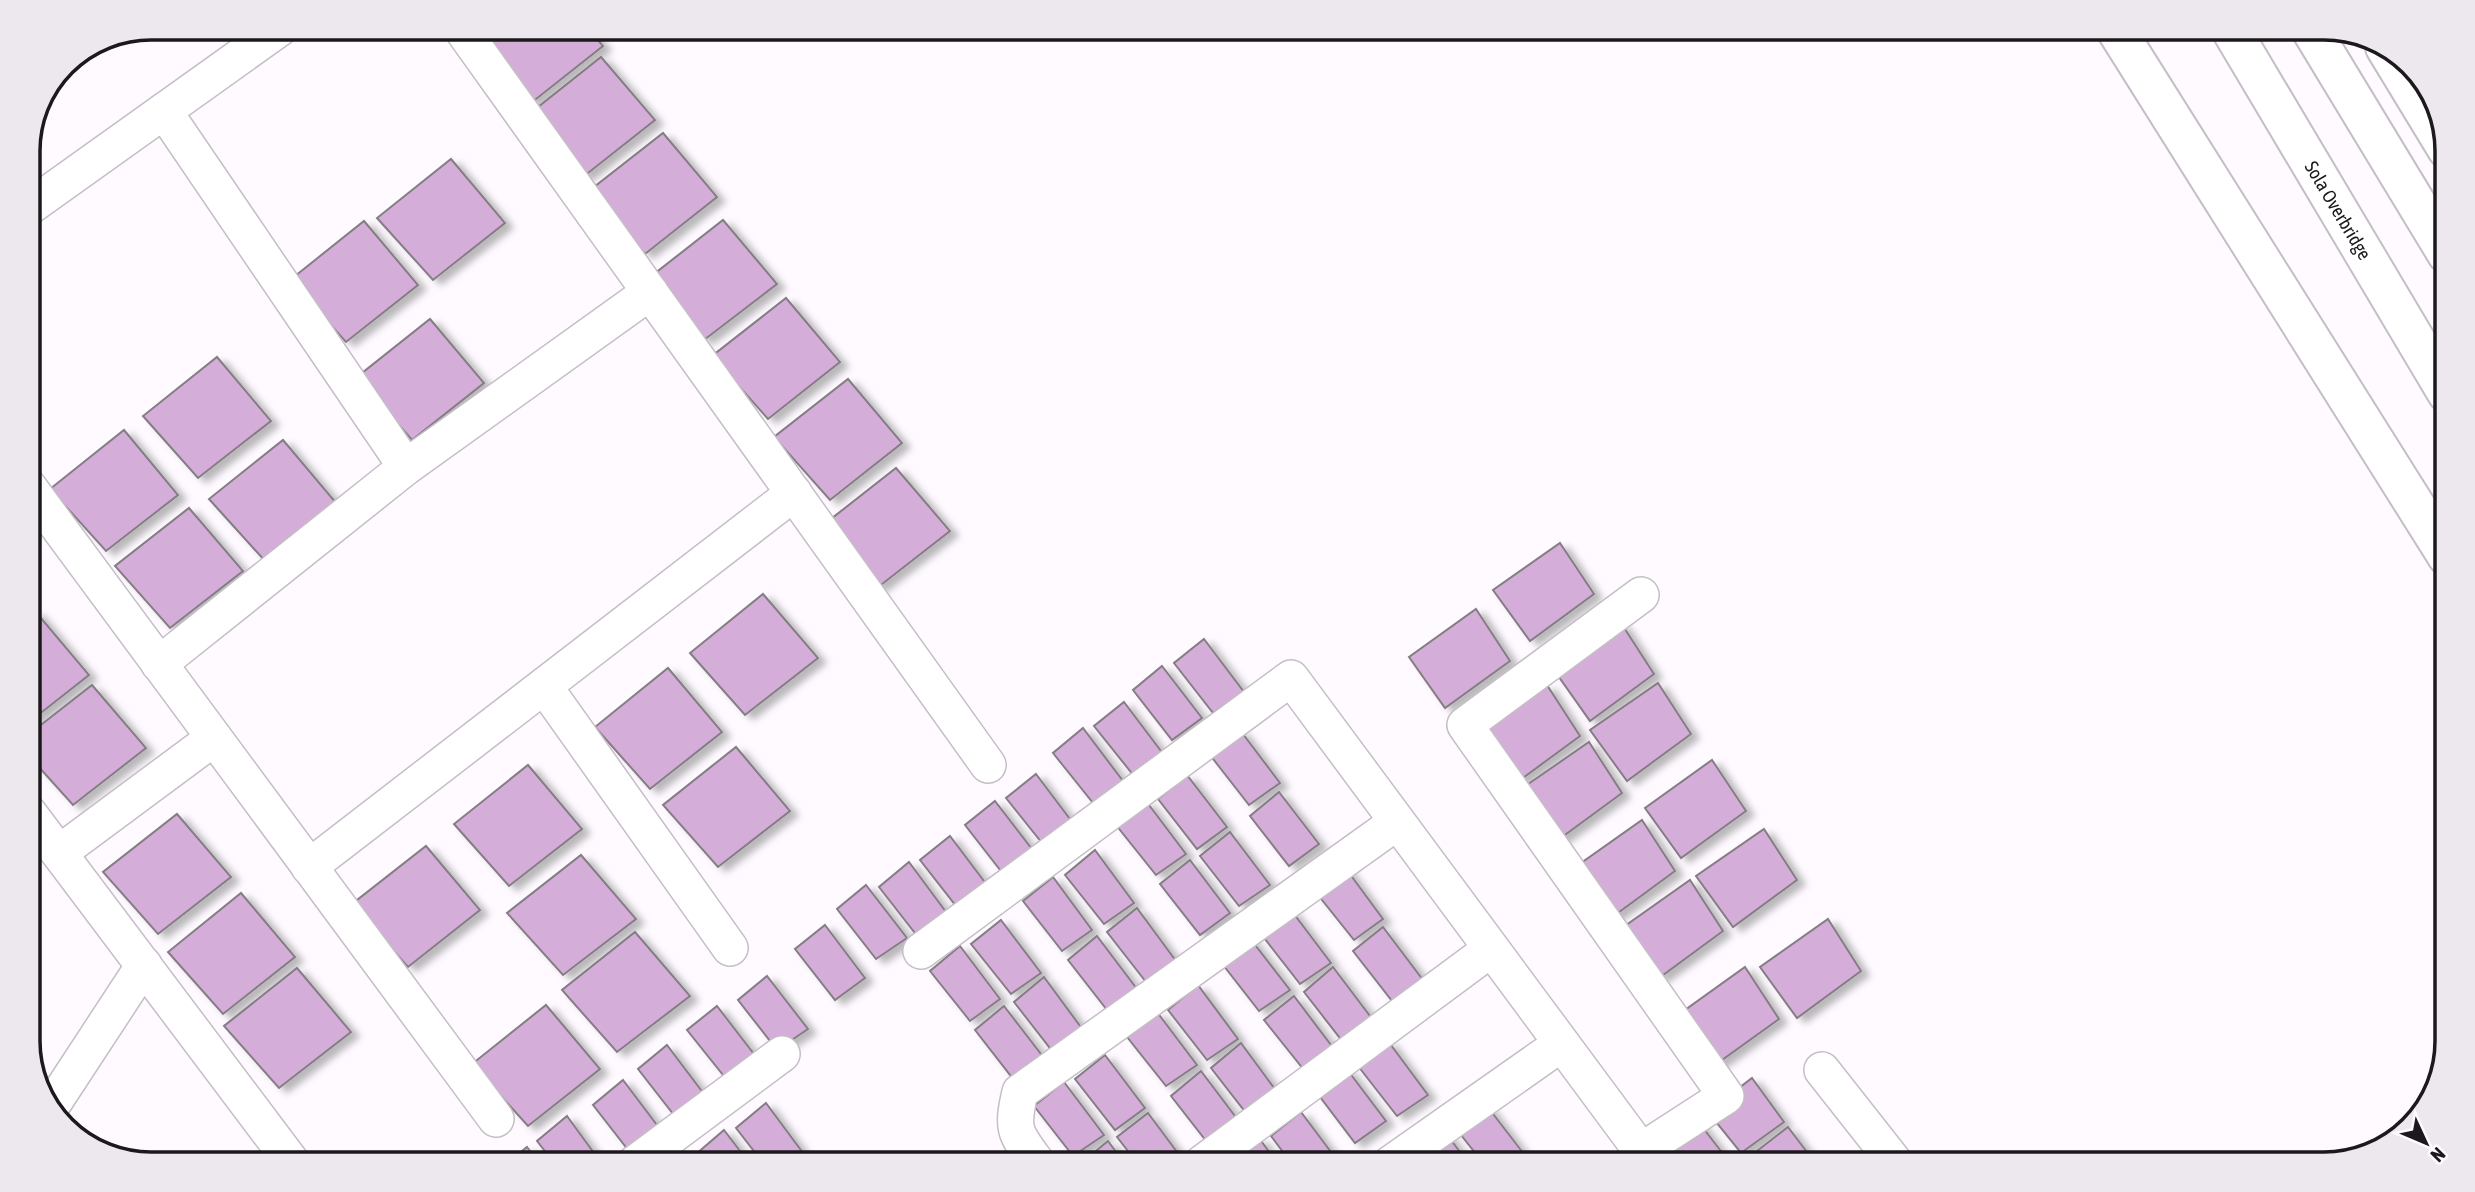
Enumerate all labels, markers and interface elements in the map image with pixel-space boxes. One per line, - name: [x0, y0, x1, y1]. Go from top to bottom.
- street label: Sola Overbridge: [2301, 157, 2376, 264]
- north arrow: [2391, 1108, 2461, 1178]
- text: N: [2426, 1143, 2450, 1166]

